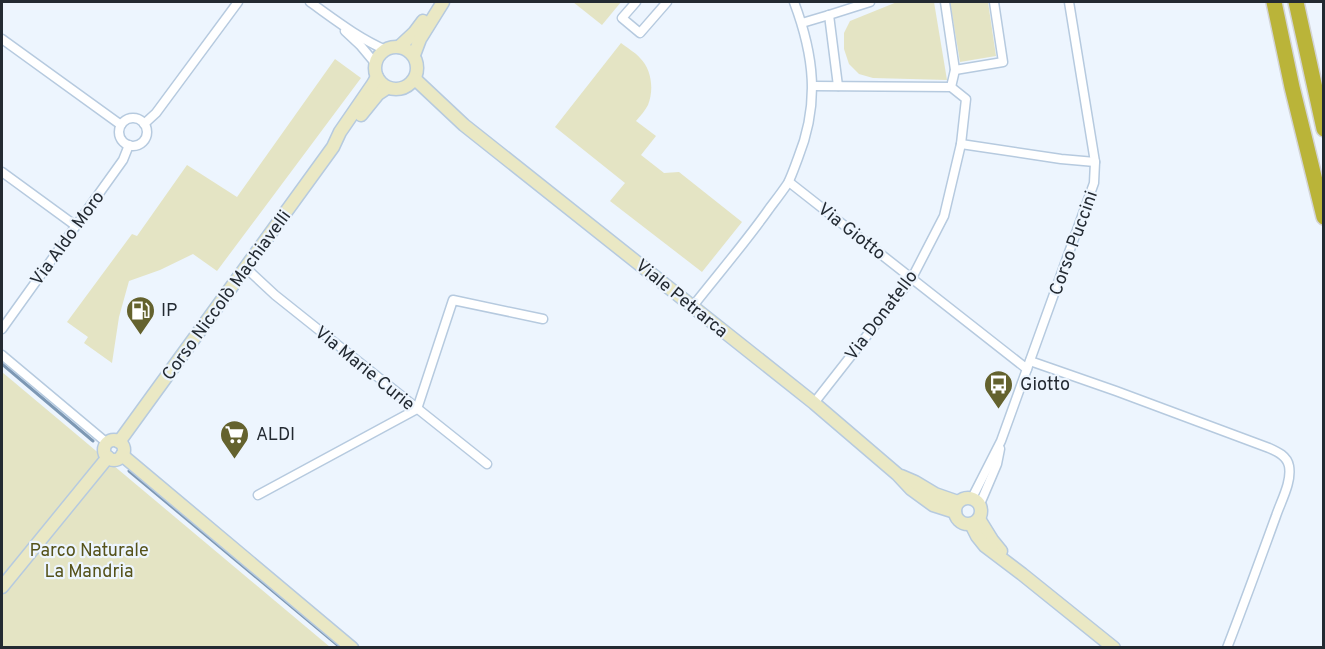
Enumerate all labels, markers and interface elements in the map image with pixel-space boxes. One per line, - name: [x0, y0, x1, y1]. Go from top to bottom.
- street label: Via Aldo Moro: [26, 187, 110, 291]
- street label: Corso Puccini: [1045, 188, 1104, 299]
- street label: Via Giotto: [812, 198, 890, 266]
- street label: Corso Niccolò Machiavelli: [158, 206, 297, 386]
- street label: Viale Petrarca: [630, 255, 732, 344]
- street label: Via Donatello: [841, 266, 924, 366]
- fuel station icon: IP: [124, 294, 156, 336]
- place label: IP: [161, 300, 177, 323]
- street label: Via Marie Curie: [309, 322, 419, 417]
- bus stop icon: Giotto: [983, 368, 1015, 410]
- place label: Giotto: [1020, 374, 1070, 397]
- supermarket icon: ALDI: [219, 418, 251, 460]
- place label: ALDI: [256, 424, 295, 447]
- park label: Parco Naturale La Mandria: [29, 540, 149, 584]

